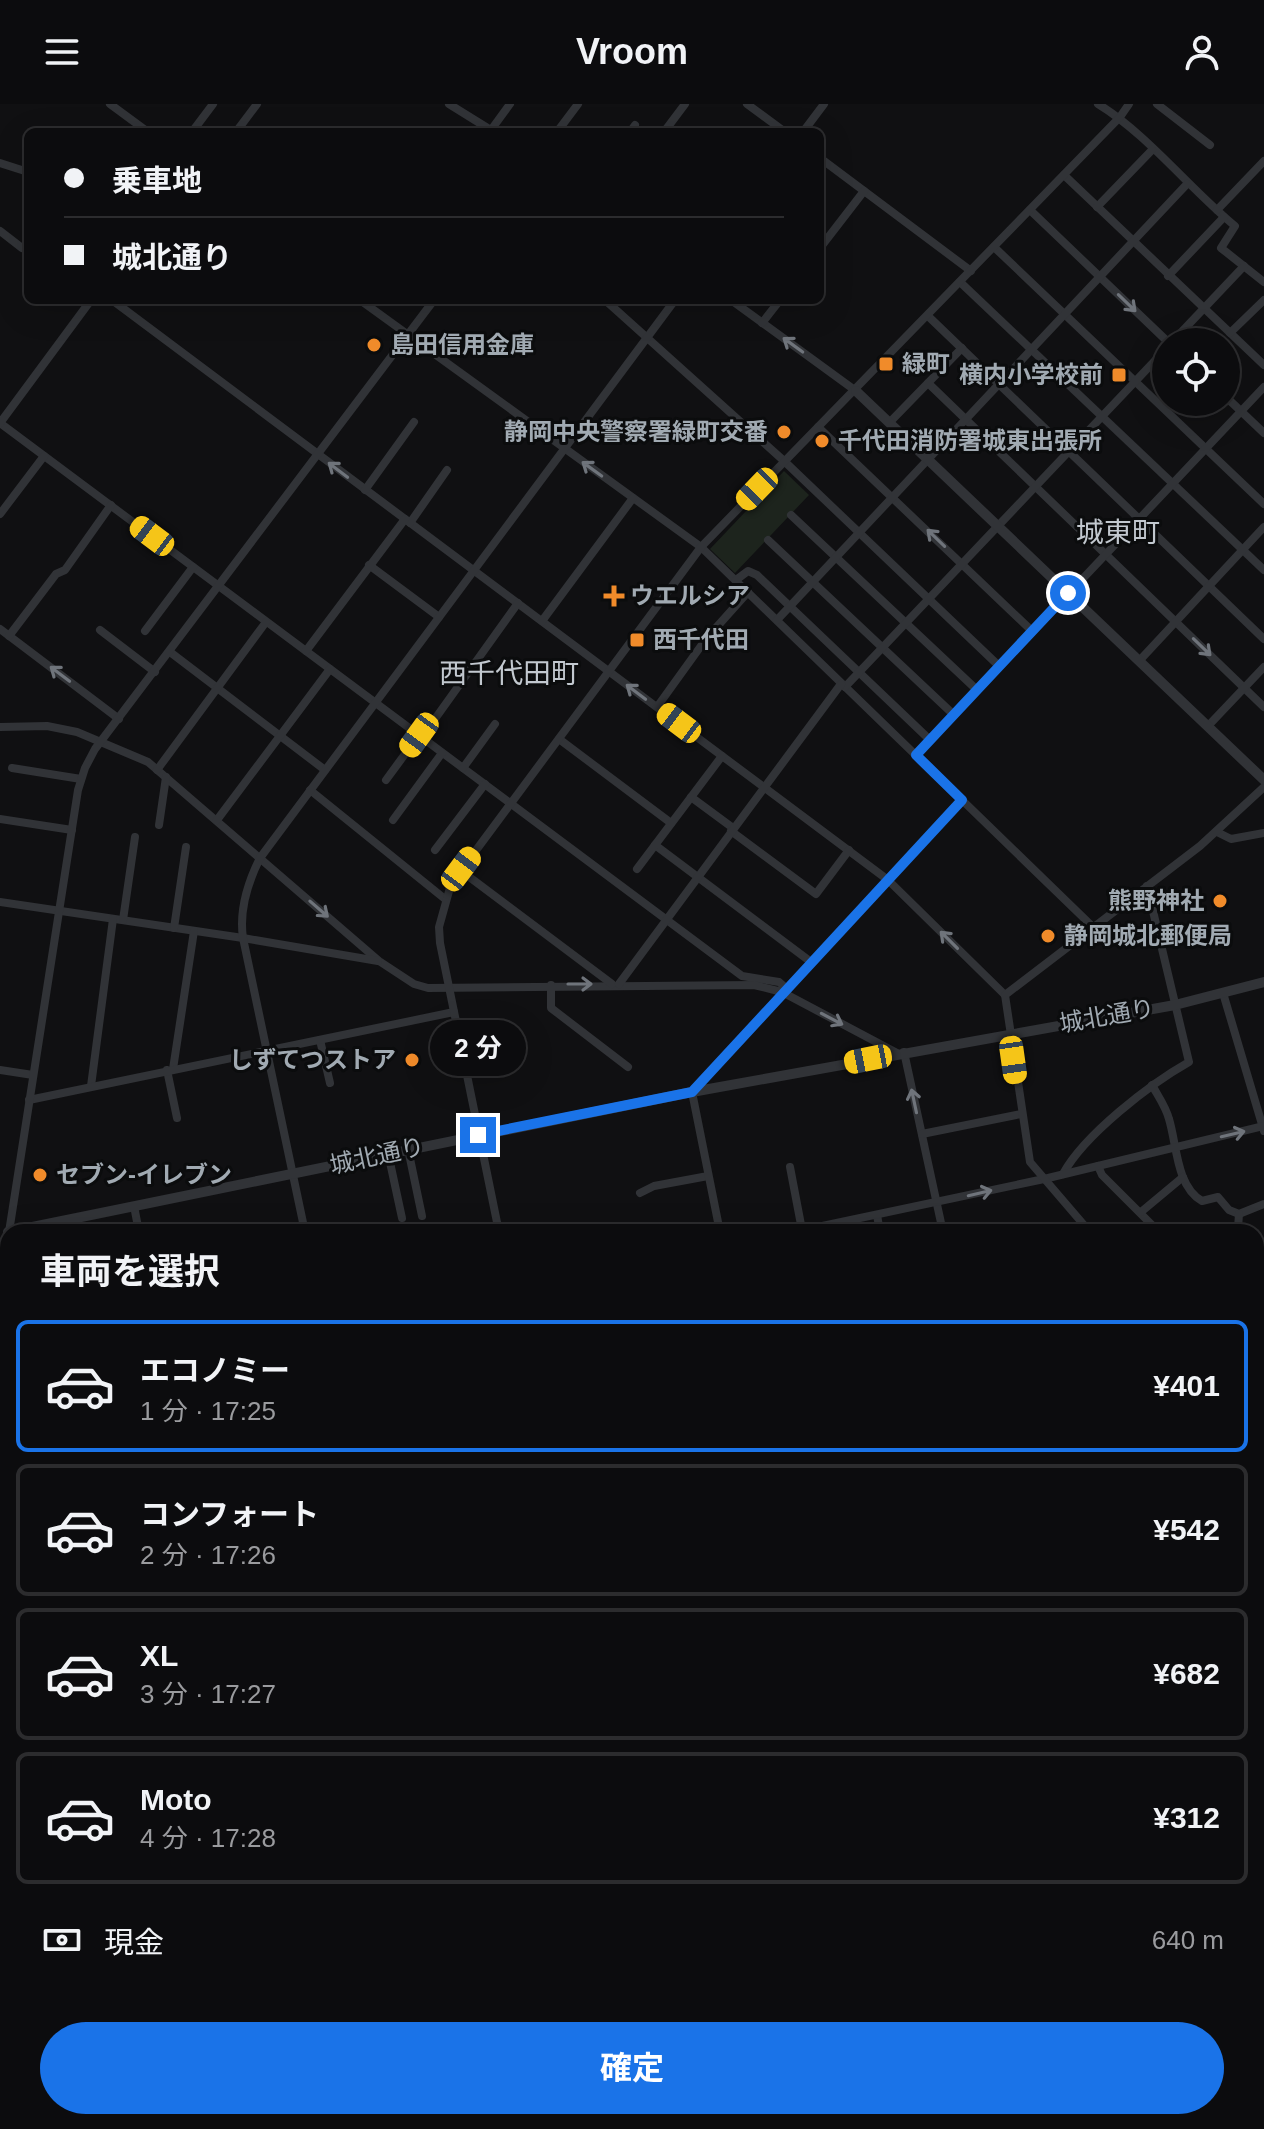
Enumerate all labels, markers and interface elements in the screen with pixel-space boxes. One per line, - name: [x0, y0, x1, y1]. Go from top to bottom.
- icon: menu: [40, 30, 84, 74]
- icon: person: [1180, 30, 1224, 74]
- text: Vroom: [576, 31, 688, 72]
- text: 乗車地: [112, 164, 202, 197]
- text: 城北通り: [112, 241, 232, 274]
- one-way arrow: [1117, 293, 1137, 312]
- map controls: [1152, 328, 1240, 416]
- button: locate: [1152, 328, 1240, 416]
- place label: 島田信用金庫: [390, 331, 534, 358]
- marker: 島田信用金庫: [365, 336, 383, 354]
- one-way arrow: [783, 337, 805, 353]
- place label: 緑町: [902, 350, 950, 377]
- marker: 緑町: [877, 355, 895, 373]
- place label: 横内小学校前: [959, 361, 1103, 388]
- marker: 横内小学校前: [1110, 366, 1128, 384]
- place label: 静岡中央警察署緑町交番: [504, 418, 768, 445]
- marker: 静岡中央警察署緑町交番: [775, 423, 793, 441]
- place label: 千代田消防署城東出張所: [838, 427, 1102, 454]
- marker: 千代田消防署城東出張所: [813, 432, 831, 450]
- one-way arrow: [328, 461, 349, 478]
- one-way arrow: [582, 461, 603, 478]
- car: [732, 463, 782, 515]
- car: [126, 512, 178, 560]
- district label: 城東町: [1076, 517, 1160, 548]
- one-way arrow: [927, 529, 946, 548]
- route start: [1050, 575, 1086, 611]
- place label: ウエルシア: [630, 582, 750, 609]
- marker: ウエルシア: [605, 587, 623, 605]
- place label: 西千代田: [653, 626, 749, 653]
- marker: 西千代田: [628, 631, 646, 649]
- one-way arrow: [1192, 638, 1212, 657]
- district label: 西千代田町: [439, 658, 579, 689]
- one-way arrow: [49, 666, 71, 683]
- one-way arrow: [626, 683, 648, 700]
- car: [653, 699, 705, 747]
- car: [395, 709, 443, 761]
- car: [437, 843, 485, 895]
- place label: 熊野神社: [1108, 887, 1204, 914]
- marker: 熊野神社: [1211, 892, 1229, 910]
- one-way arrow: [308, 900, 328, 918]
- place label: 静岡城北郵便局: [1064, 922, 1232, 949]
- marker: 静岡城北郵便局: [1039, 927, 1057, 945]
- one-way arrow: [940, 931, 959, 950]
- one-way arrow: [566, 977, 593, 992]
- street label: 城北通り: [1057, 994, 1157, 1037]
- one-way arrow: [820, 1011, 843, 1027]
- callout: 2 分: [430, 1019, 526, 1075]
- text: 2 分: [454, 1033, 502, 1063]
- car: [998, 1035, 1028, 1085]
- car: [842, 1043, 894, 1075]
- place label: しずてつストア: [229, 1046, 396, 1073]
- marker: しずてつストア: [403, 1051, 421, 1069]
- one-way arrow: [906, 1089, 921, 1114]
- route end: [460, 1117, 496, 1153]
- one-way arrow: [1220, 1125, 1245, 1140]
- street label: 城北通り: [327, 1132, 427, 1179]
- place label: セブン-イレブン: [56, 1161, 232, 1188]
- marker: セブン-イレブン: [31, 1166, 49, 1184]
- one-way arrow: [966, 1185, 992, 1200]
- text: 車両を選択: [40, 1251, 220, 1292]
- icon: car: [44, 1350, 116, 1422]
- text: エコノミー: [140, 1354, 290, 1387]
- text: ¥401: [1153, 1369, 1220, 1402]
- text: 1 分 · 17:25: [140, 1396, 276, 1426]
- icon: car: [44, 1494, 116, 1566]
- text: コンフォート: [140, 1498, 319, 1531]
- text: ¥542: [1153, 1513, 1220, 1546]
- text: 2 分 · 17:26: [140, 1540, 276, 1570]
- icon: car: [44, 1638, 116, 1710]
- text: XL: [140, 1639, 178, 1672]
- text: ¥682: [1153, 1657, 1220, 1690]
- text: 3 分 · 17:27: [140, 1679, 276, 1709]
- icon: car: [44, 1782, 116, 1854]
- text: Moto: [140, 1783, 212, 1816]
- text: ¥312: [1153, 1801, 1220, 1834]
- text: 4 分 · 17:28: [140, 1823, 276, 1853]
- icon: cash: [40, 1918, 84, 1962]
- text: 640 m: [1152, 1925, 1224, 1955]
- text: 現金: [104, 1926, 164, 1959]
- button: 確定: [40, 2022, 1224, 2114]

